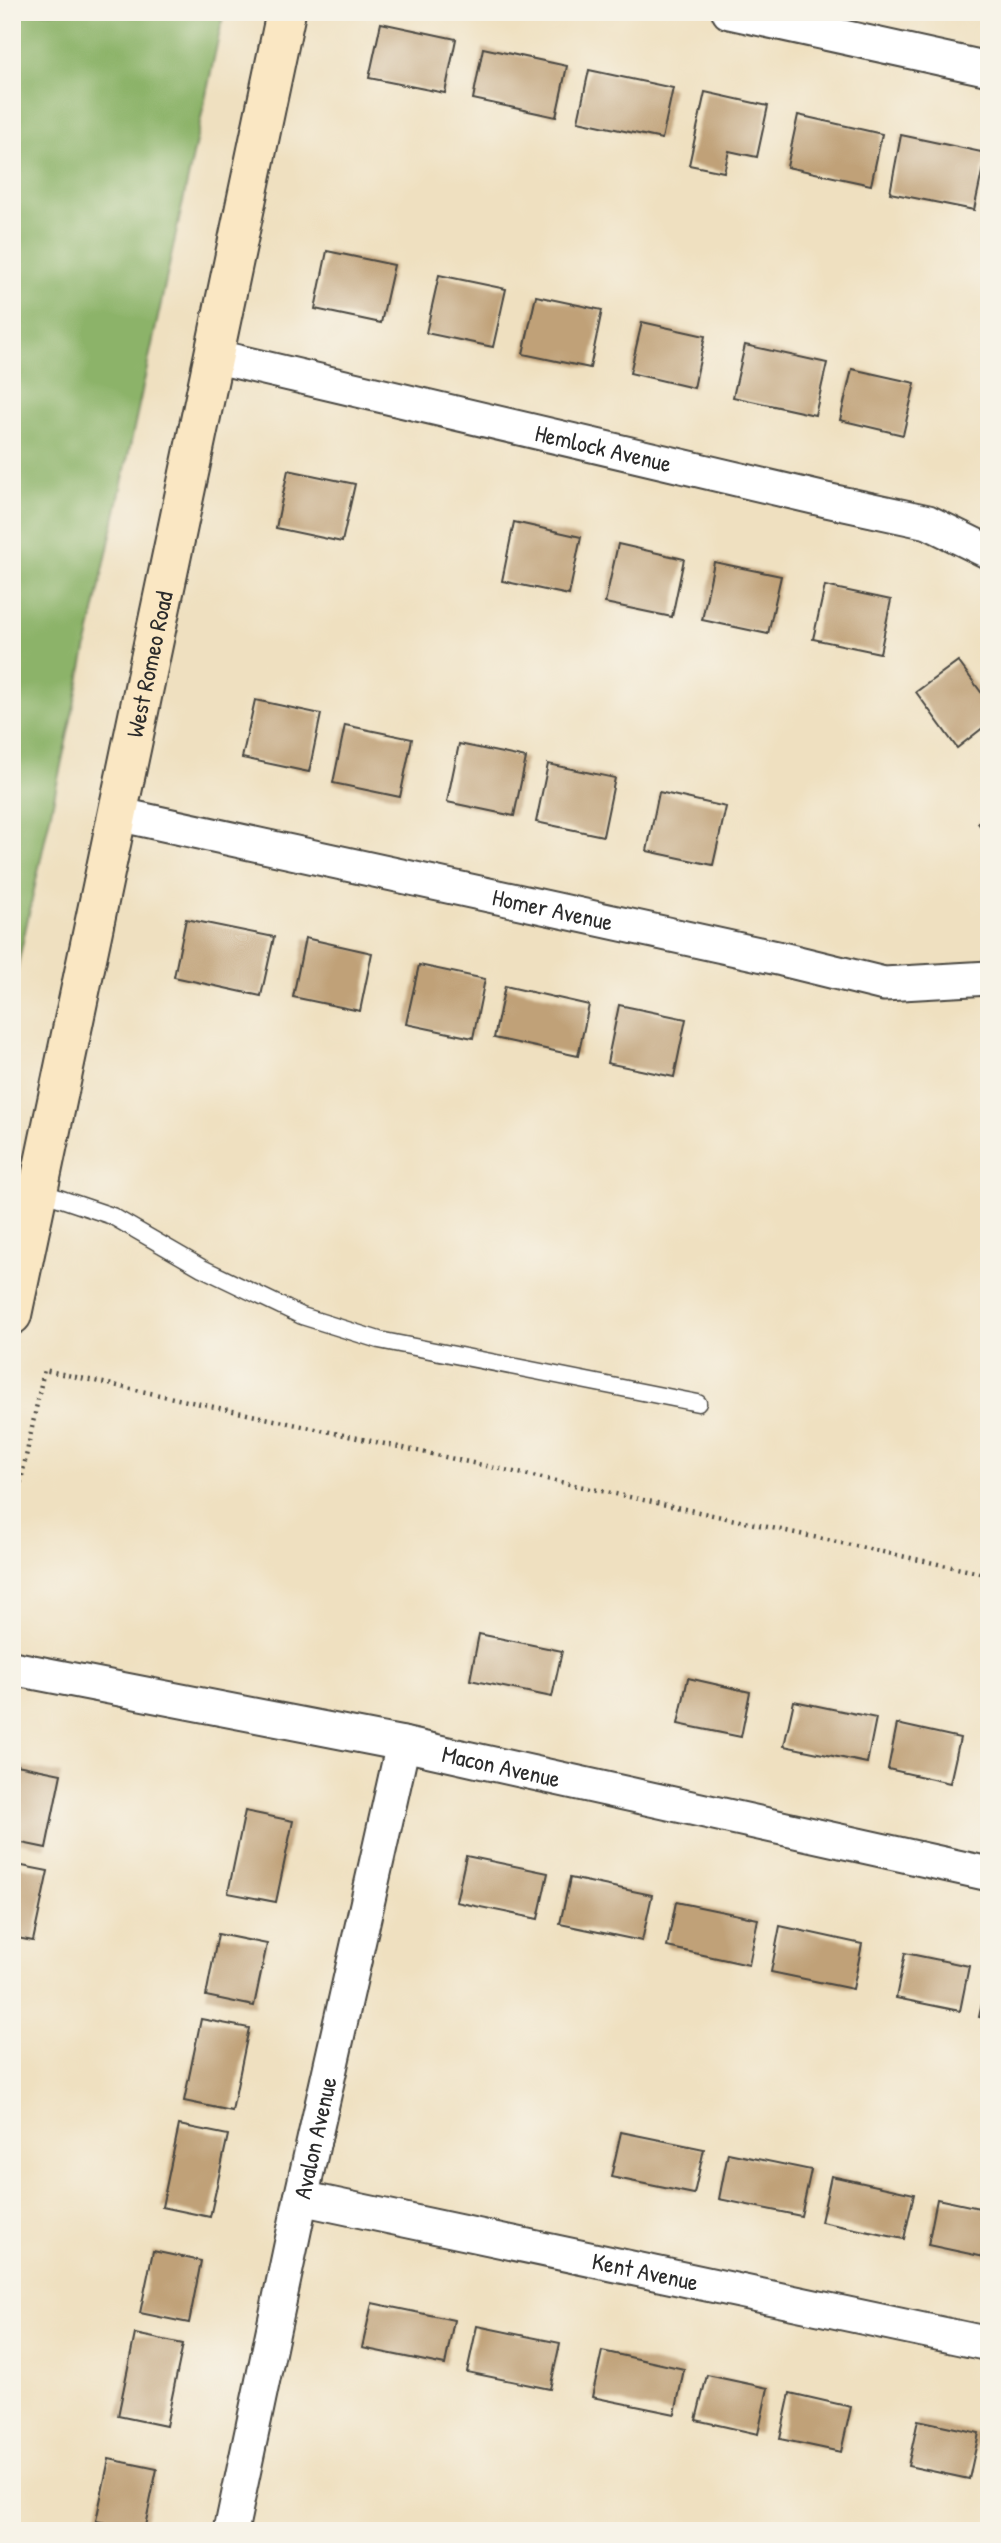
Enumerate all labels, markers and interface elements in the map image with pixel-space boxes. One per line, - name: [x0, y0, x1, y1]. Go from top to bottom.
- street label: Hemlock Avenue: [532, 416, 675, 479]
- street label: West Romeo Road: [118, 588, 180, 740]
- street label: Homer Avenue: [490, 880, 616, 938]
- street label: Macon Avenue: [439, 1737, 564, 1795]
- street label: Avalon Avenue: [285, 2073, 344, 2202]
- street label: Kent Avenue: [589, 2244, 702, 2298]

